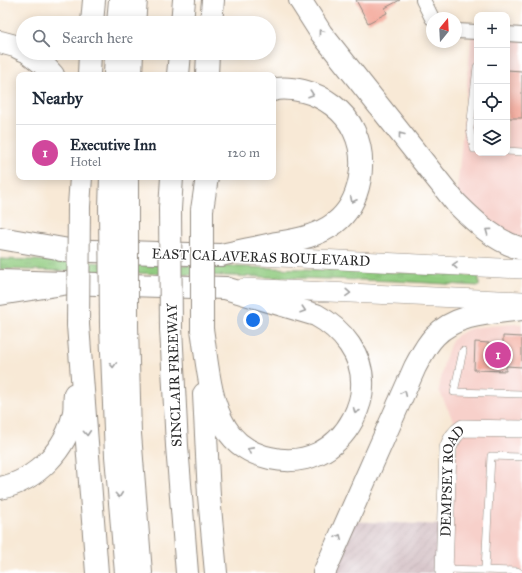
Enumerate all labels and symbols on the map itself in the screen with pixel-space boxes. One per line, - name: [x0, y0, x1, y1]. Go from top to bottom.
- north arrow: [426, 12, 462, 48]
- one-way arrow: [319, 30, 326, 37]
- one-way arrow: [308, 89, 315, 97]
- one-way arrow: [399, 132, 406, 139]
- one-way arrow: [350, 196, 358, 204]
- one-way arrow: [485, 229, 492, 236]
- street label: EAST CALAVERAS BOULEVARD: [151, 245, 370, 270]
- one-way arrow: [452, 261, 458, 270]
- one-way arrow: [345, 289, 351, 297]
- street label: SINCLAIR FREEWAY: [163, 302, 186, 447]
- one-way arrow: [299, 305, 306, 314]
- your location: [243, 310, 263, 330]
- pin: 1: [485, 340, 511, 370]
- one-way arrow: [108, 362, 117, 368]
- one-way arrow: [399, 390, 407, 397]
- one-way arrow: [353, 407, 361, 415]
- street label: DEMPSEY ROAD: [437, 422, 468, 537]
- one-way arrow: [82, 430, 91, 436]
- one-way arrow: [246, 447, 254, 455]
- one-way arrow: [115, 492, 124, 498]
- one-way arrow: [335, 534, 343, 541]

